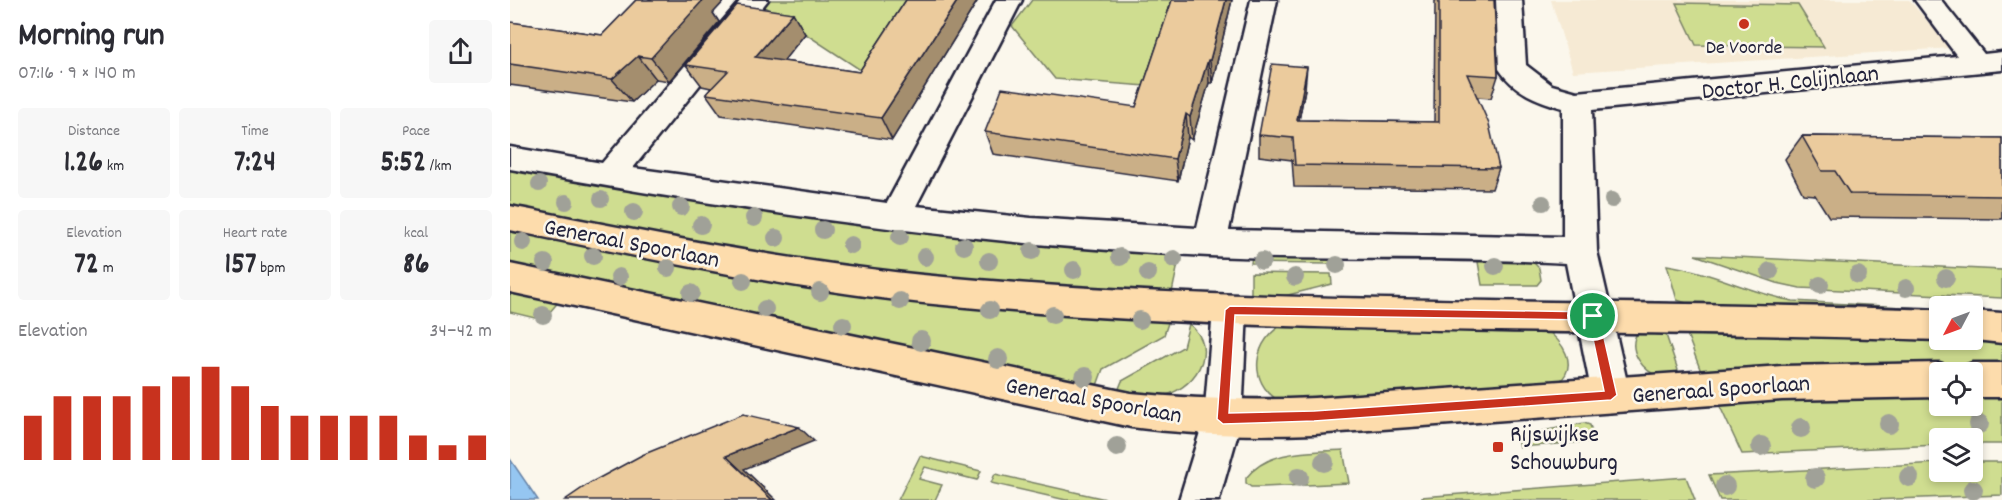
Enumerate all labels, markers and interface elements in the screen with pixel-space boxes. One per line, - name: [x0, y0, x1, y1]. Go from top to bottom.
- text: Morning run: [18, 14, 165, 61]
- marker: De Voorde: [1737, 17, 1751, 31]
- button: share: [429, 20, 492, 83]
- place label: De Voorde: [1706, 35, 1783, 63]
- street label: Doctor H. Colijnlaan: [1700, 58, 1880, 110]
- text: 07:16 · 9 × 140 m: [18, 60, 136, 88]
- text: Distance: [68, 120, 120, 143]
- text: Time: [241, 120, 269, 143]
- text: Pace: [402, 120, 430, 143]
- text: 1.26: [64, 143, 103, 186]
- text: 7:24: [234, 143, 276, 186]
- text: 5:52: [380, 143, 426, 186]
- text: km: [103, 155, 124, 178]
- text: /km: [426, 155, 452, 178]
- street label: Generaal Spoorlaan: [541, 211, 722, 279]
- text: Elevation: [66, 222, 122, 245]
- text: Heart rate: [223, 222, 287, 245]
- text: kcal: [404, 222, 428, 245]
- text: 72: [74, 245, 99, 288]
- text: 157: [225, 245, 256, 288]
- text: 86: [403, 245, 429, 288]
- text: m: [99, 257, 114, 280]
- text: bpm: [256, 257, 285, 280]
- pin: [1567, 290, 1618, 341]
- north arrow: [1929, 296, 1983, 350]
- map controls: [1929, 296, 1983, 482]
- icon: arrive: [1576, 299, 1609, 332]
- text: Elevation: [18, 318, 88, 346]
- text: 34–42 m: [430, 318, 492, 346]
- button: locate: [1929, 362, 1983, 416]
- street label: Generaal Spoorlaan: [1631, 368, 1811, 414]
- street label: Generaal Spoorlaan: [1003, 370, 1184, 434]
- place label: Rijswijkse Schouwburg: [1510, 419, 1618, 481]
- button: layers: [1929, 428, 1983, 482]
- marker: Rijswijkse Schouwburg: [1491, 440, 1505, 454]

